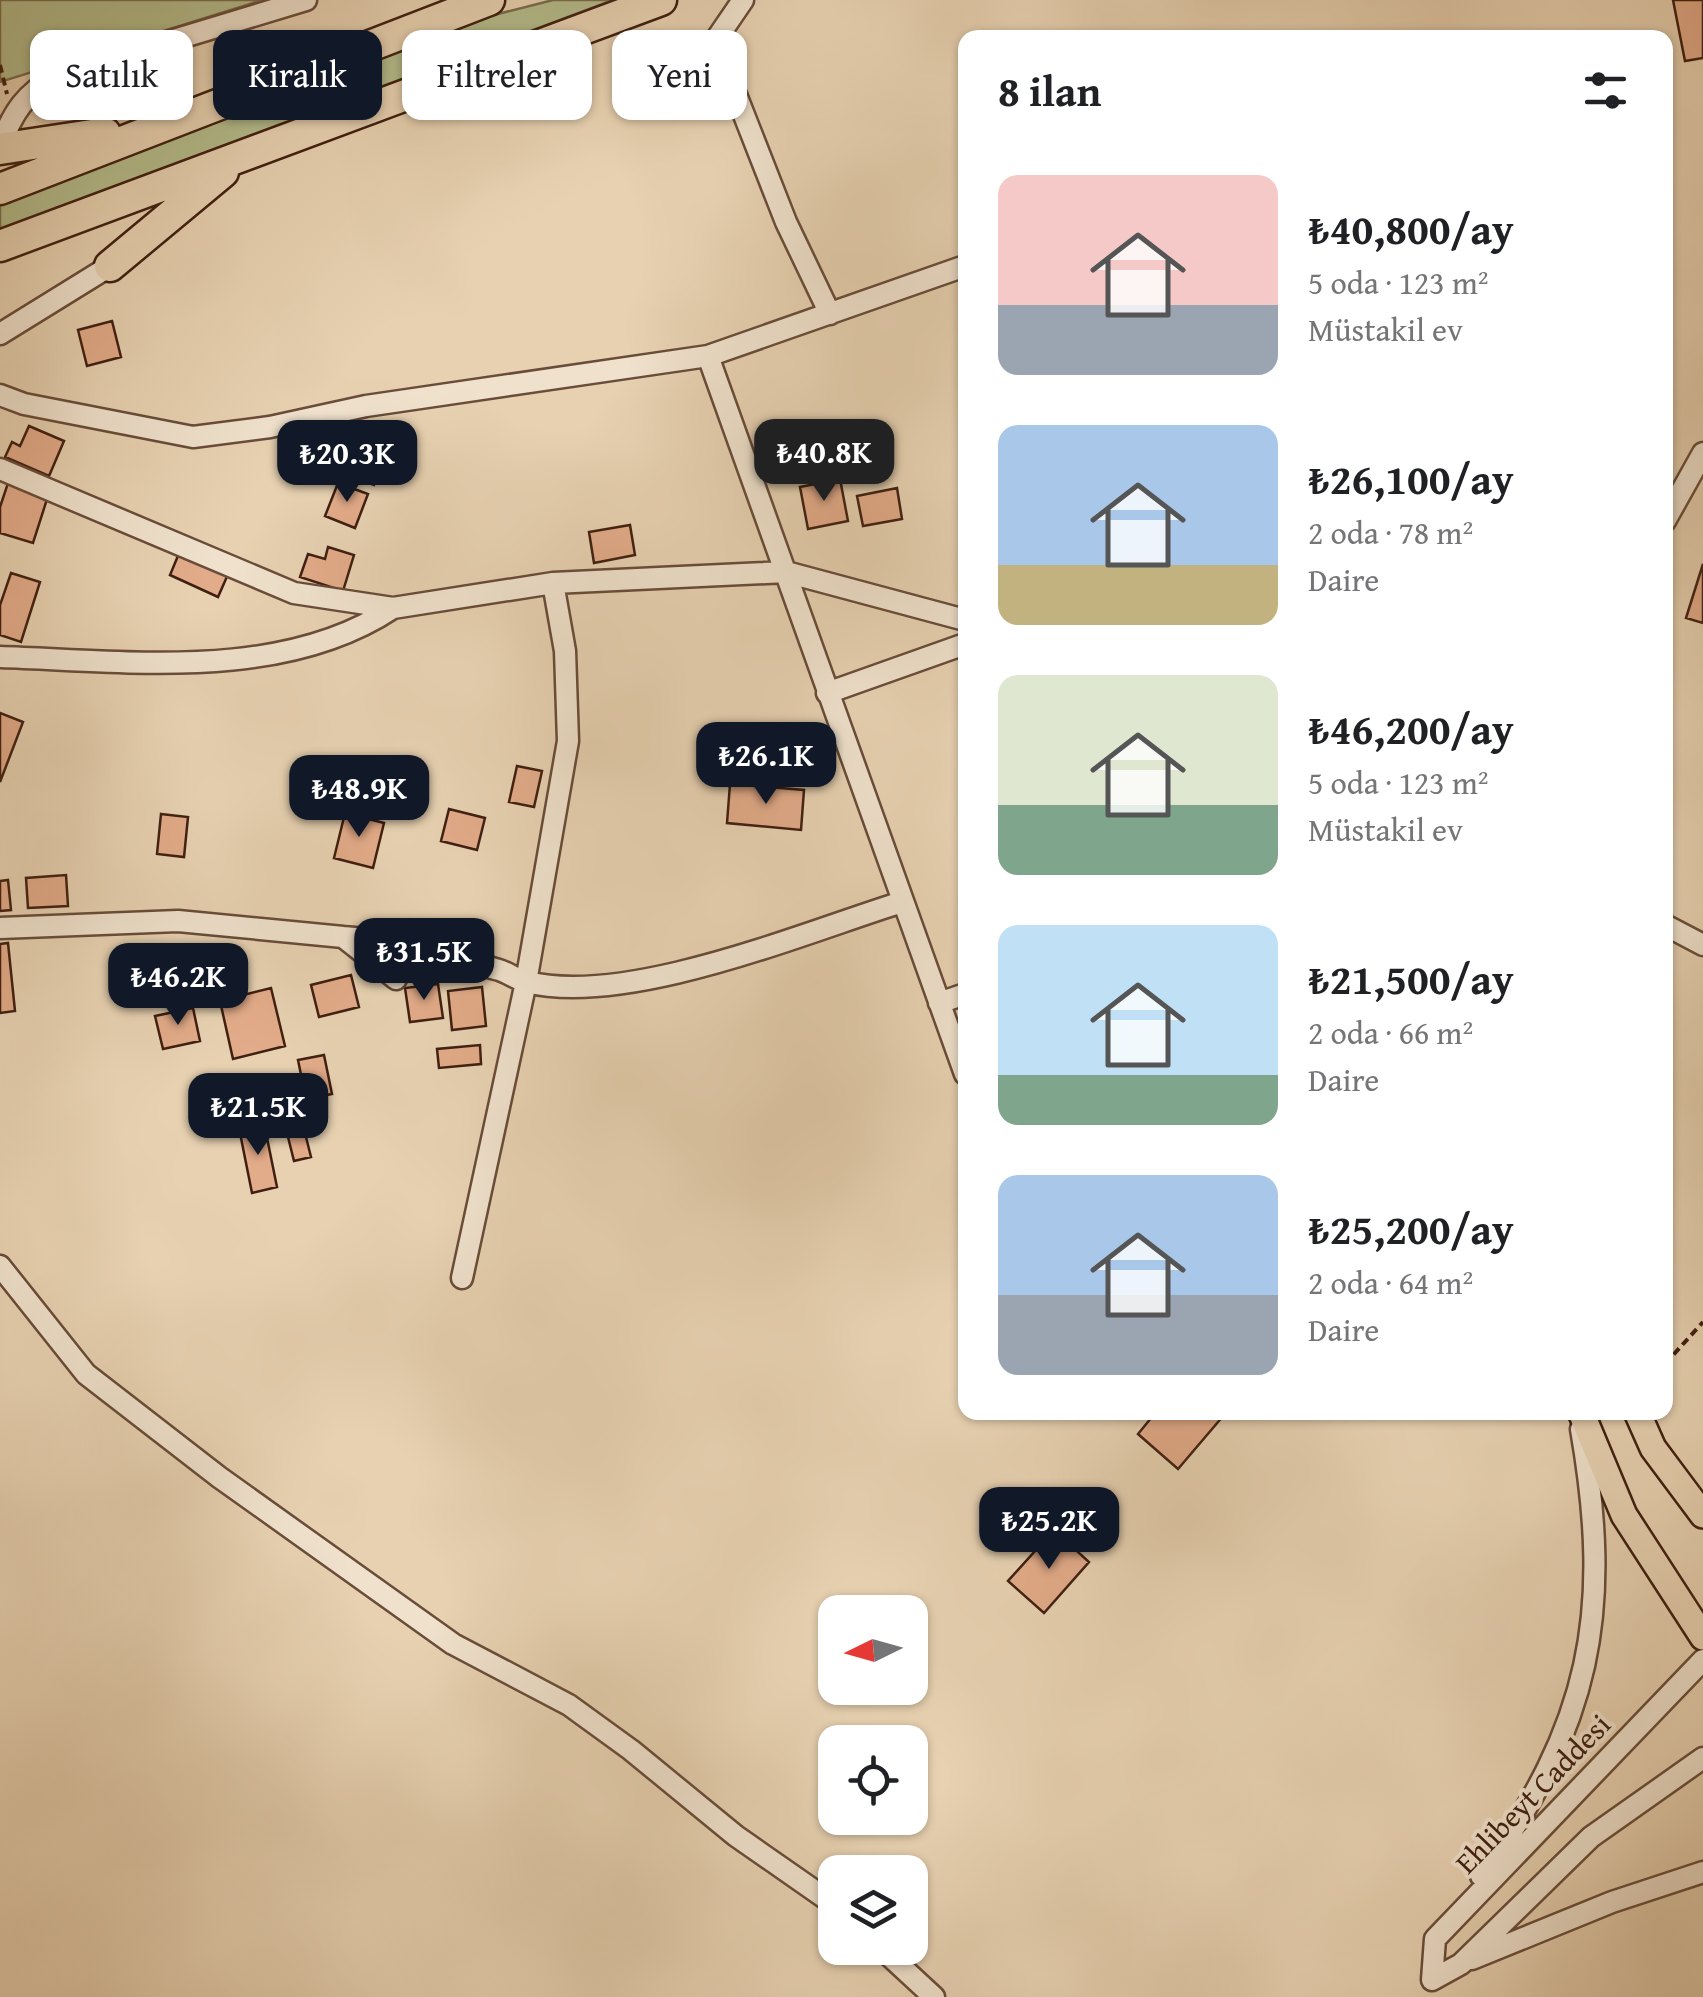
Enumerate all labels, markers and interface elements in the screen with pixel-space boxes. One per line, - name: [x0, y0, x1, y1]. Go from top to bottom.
- chip: Satılık: [30, 30, 193, 120]
- chip: Kiralık: [213, 30, 382, 120]
- chip: Filtreler: [402, 30, 592, 120]
- chip: Yeni: [612, 30, 747, 120]
- text: 8 ilan: [998, 60, 1101, 121]
- icon: filters: [1578, 63, 1633, 118]
- text: ₺40,800/ay: [1308, 198, 1514, 259]
- icon: home: [1078, 215, 1198, 335]
- text: 5 oda · 123 m²: [1308, 259, 1489, 306]
- text: Müstakil ev: [1308, 306, 1463, 353]
- pin: ₺40.8K: [743, 419, 905, 504]
- pin: ₺20.3K: [266, 420, 428, 505]
- text: ₺40.8K: [776, 428, 872, 475]
- text: ₺20.3K: [299, 429, 395, 476]
- text: ₺26,100/ay: [1308, 448, 1514, 509]
- icon: home: [1078, 465, 1198, 585]
- text: 2 oda · 78 m²: [1308, 509, 1473, 556]
- text: Daire: [1308, 556, 1379, 603]
- text: ₺46,200/ay: [1308, 698, 1514, 759]
- icon: home: [1078, 715, 1198, 835]
- pin: ₺26.1K: [685, 722, 847, 807]
- text: ₺26.1K: [718, 731, 814, 778]
- pin: ₺48.9K: [278, 755, 440, 840]
- text: 5 oda · 123 m²: [1308, 759, 1489, 806]
- text: ₺48.9K: [311, 764, 407, 811]
- text: Müstakil ev: [1308, 806, 1463, 853]
- pin: ₺31.5K: [343, 918, 505, 1003]
- text: ₺31.5K: [376, 927, 472, 974]
- pin: ₺46.2K: [97, 943, 259, 1028]
- text: ₺21,500/ay: [1308, 948, 1514, 1009]
- text: ₺46.2K: [130, 952, 226, 999]
- icon: home: [1078, 965, 1198, 1085]
- text: 2 oda · 66 m²: [1308, 1009, 1473, 1056]
- text: Daire: [1308, 1056, 1379, 1103]
- pin: ₺21.5K: [177, 1073, 339, 1158]
- text: ₺21.5K: [210, 1082, 306, 1129]
- text: ₺25,200/ay: [1308, 1198, 1514, 1259]
- icon: home: [1078, 1215, 1198, 1335]
- text: 2 oda · 64 m²: [1308, 1259, 1473, 1306]
- text: Daire: [1308, 1306, 1379, 1353]
- pin: ₺25.2K: [968, 1487, 1130, 1572]
- text: ₺25.2K: [1001, 1496, 1097, 1543]
- north arrow: [818, 1595, 928, 1705]
- map controls: [818, 1595, 928, 1965]
- street label: Ehlibeyt Caddesi: [1444, 1703, 1620, 1883]
- button: locate: [818, 1725, 928, 1835]
- button: layers: [818, 1855, 928, 1965]

